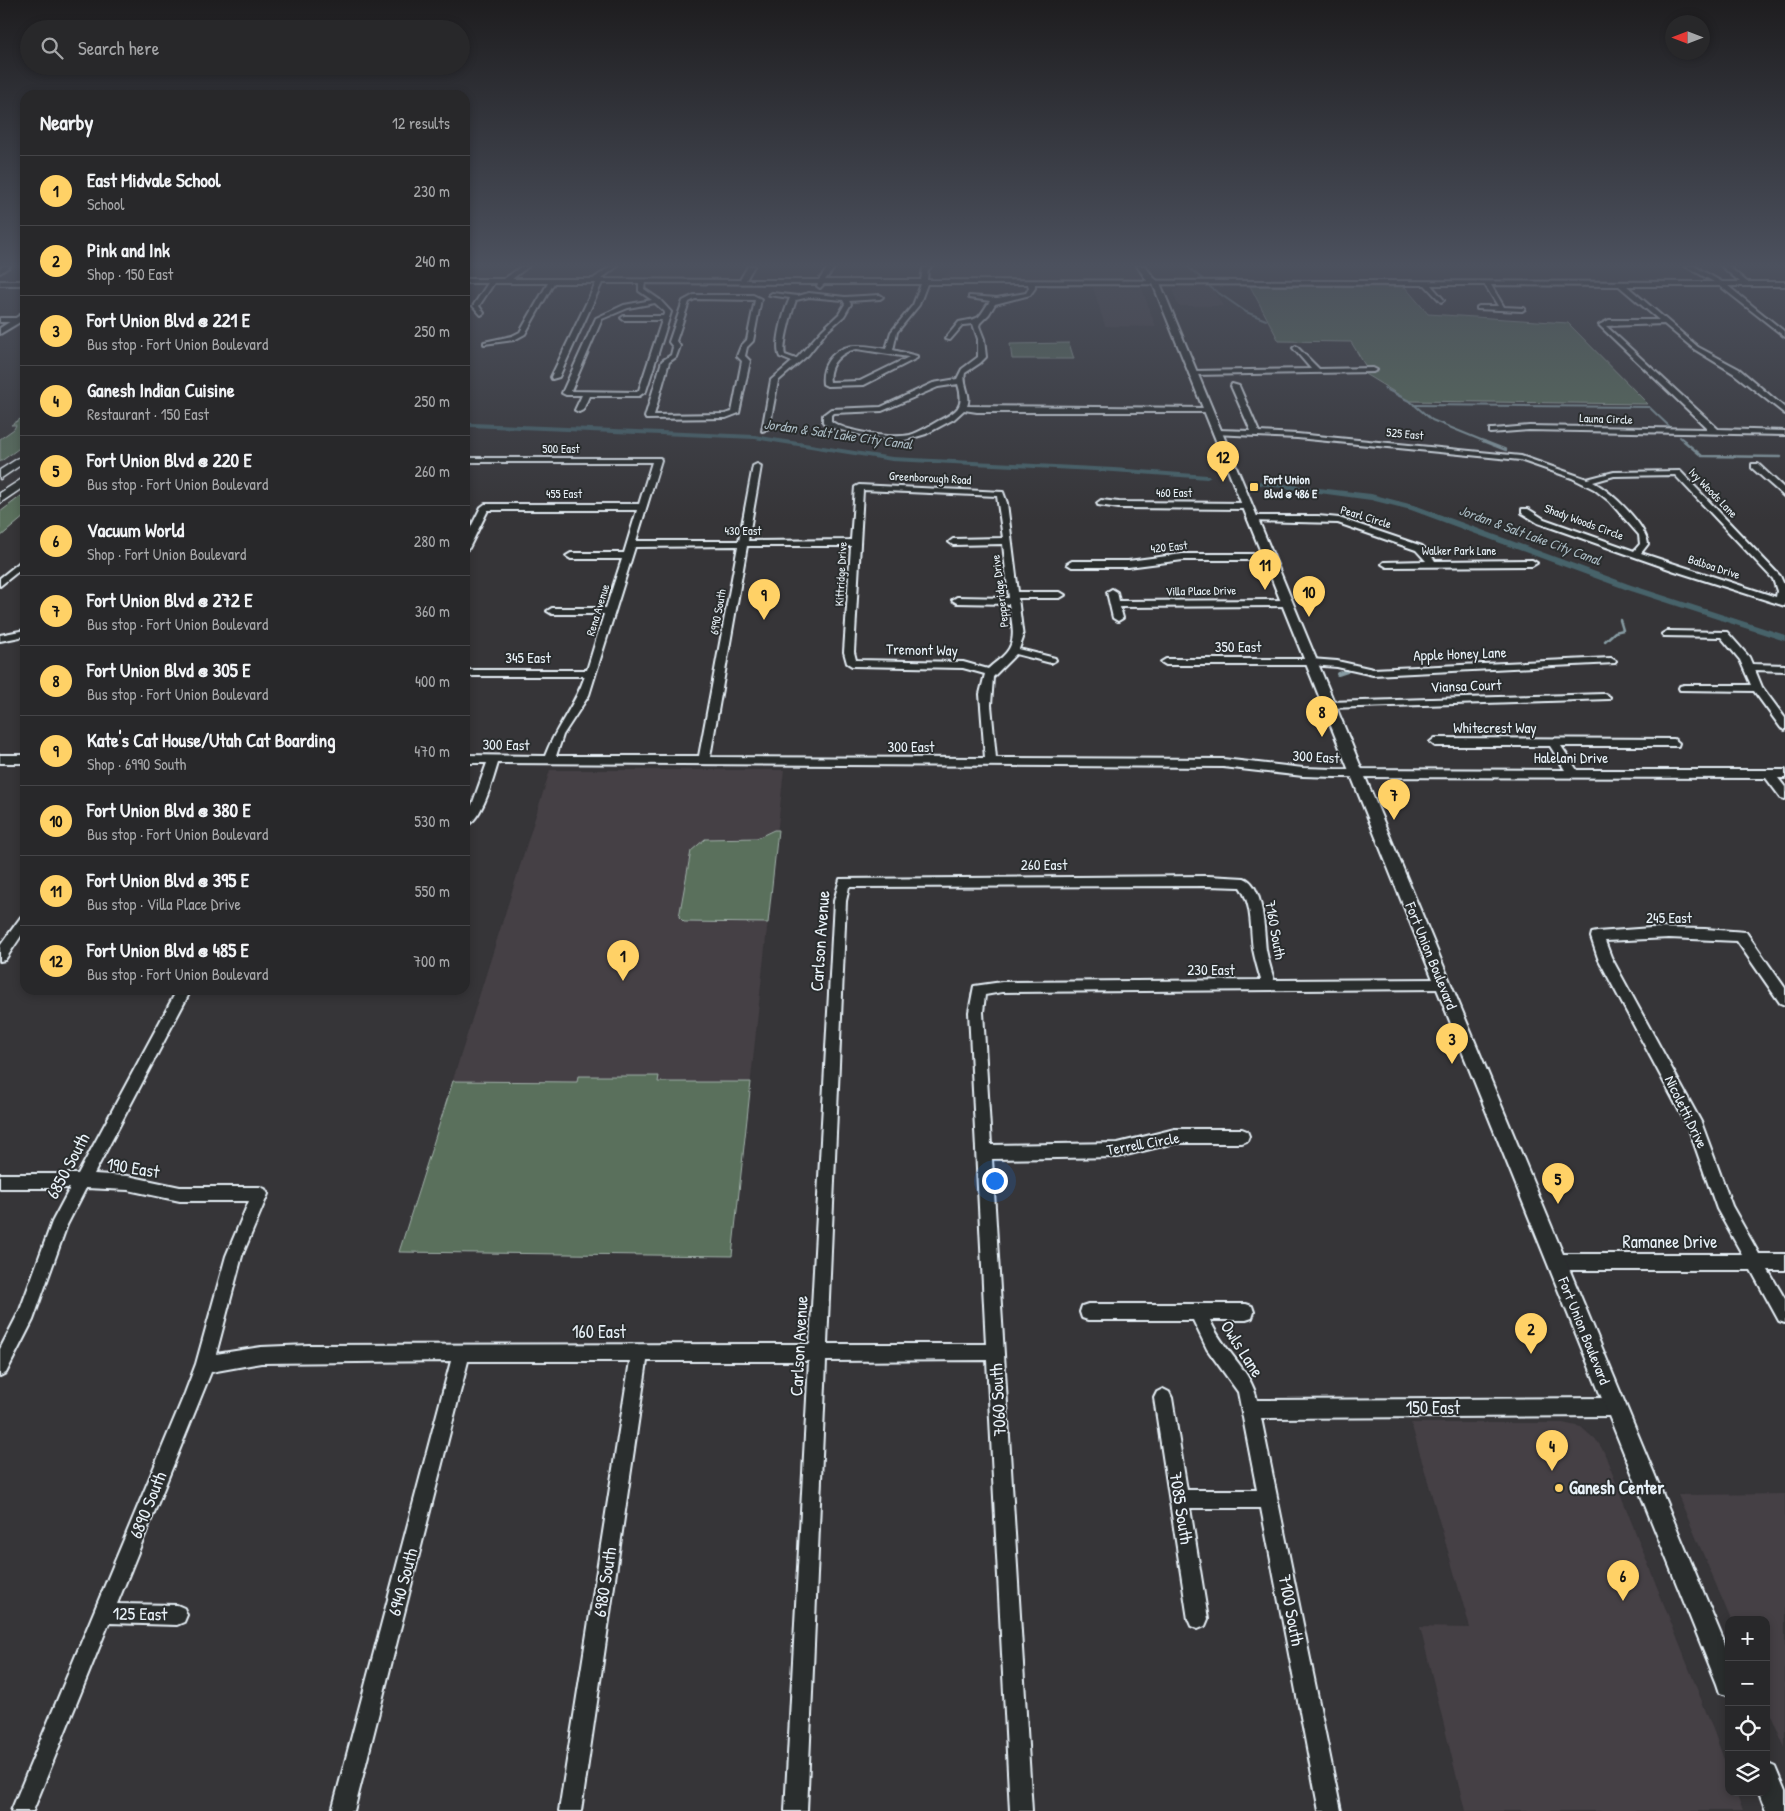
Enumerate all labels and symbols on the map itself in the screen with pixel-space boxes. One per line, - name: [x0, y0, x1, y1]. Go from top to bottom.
- north arrow: [1665, 15, 1710, 60]
- street label: Launa Circle: [1579, 409, 1633, 428]
- water label: Jordan & Salt Lake City Canal: [762, 414, 915, 455]
- street label: 525 East: [1386, 423, 1425, 444]
- street label: 500 East: [542, 440, 581, 457]
- pin: 12: [1207, 441, 1239, 482]
- street label: Ivy Woods Lane: [1685, 464, 1742, 522]
- street label: Greenborough Road: [889, 467, 972, 488]
- place label: Fort Union Blvd @ 486 E: [1263, 471, 1318, 502]
- marker: Fort Union Blvd @ 486 E: [1248, 481, 1260, 493]
- street label: 460 East: [1156, 484, 1193, 501]
- street label: 455 East: [546, 485, 583, 502]
- street label: Shady Woods Circle: [1542, 499, 1626, 544]
- water label: Jordan & Salt Lake City Canal: [1456, 500, 1605, 570]
- street label: Pearl Circle: [1339, 501, 1394, 532]
- street label: 430 East: [725, 522, 762, 539]
- street label: 420 East: [1150, 536, 1189, 557]
- street label: Kittridge Drive: [830, 541, 851, 607]
- street label: Walker Park Lane: [1422, 542, 1497, 559]
- pin: 11: [1249, 549, 1281, 590]
- street label: Balboa Drive: [1686, 550, 1743, 583]
- street label: Pepperidge Drive: [987, 554, 1012, 628]
- pin: 10: [1293, 576, 1325, 617]
- pin: 9: [748, 579, 780, 620]
- street label: Villa Place Drive: [1166, 581, 1237, 600]
- street label: Rena Avenue: [582, 582, 614, 638]
- street label: 6990 South: [705, 588, 730, 636]
- street label: 350 East: [1215, 636, 1262, 657]
- street label: Tremont Way: [886, 638, 958, 661]
- street label: Apple Honey Lane: [1413, 641, 1507, 666]
- street label: 345 East: [505, 647, 552, 668]
- street label: Viansa Court: [1430, 674, 1503, 697]
- pin: 8: [1306, 696, 1338, 737]
- street label: Whitecrest Way: [1453, 717, 1537, 738]
- street label: 300 East: [482, 734, 531, 755]
- street label: 300 East: [887, 736, 935, 757]
- street label: 300 East: [1292, 745, 1341, 768]
- street label: Halelani Drive: [1534, 747, 1608, 768]
- pin: 7: [1378, 779, 1410, 820]
- street label: 260 East: [1021, 854, 1068, 875]
- street label: Carlson Avenue: [804, 890, 835, 992]
- street label: Fort Union Boulevard: [1400, 898, 1463, 1013]
- street label: 7160 South: [1260, 899, 1291, 961]
- street label: 245 East: [1646, 907, 1693, 928]
- pin: 1: [607, 940, 639, 981]
- street label: 230 East: [1187, 959, 1236, 980]
- pin: 3: [1436, 1023, 1468, 1064]
- street label: Nicoletti Drive: [1660, 1072, 1713, 1152]
- street label: Terrell Circle: [1105, 1127, 1181, 1160]
- street label: 6850 South: [40, 1128, 96, 1203]
- street label: 190 East: [105, 1151, 162, 1184]
- pin: 5: [1542, 1163, 1574, 1204]
- your location: [982, 1168, 1008, 1194]
- street label: Ramanee Drive: [1622, 1229, 1718, 1254]
- street label: Fort Union Boulevard: [1553, 1273, 1616, 1388]
- street label: Carlson Avenue: [783, 1295, 814, 1397]
- pin: 2: [1515, 1313, 1547, 1354]
- street label: Owls Lane: [1215, 1315, 1270, 1382]
- street label: 160 East: [572, 1319, 627, 1344]
- street label: 7060 South: [983, 1363, 1012, 1437]
- street label: 150 East: [1406, 1395, 1461, 1420]
- pin: 4: [1536, 1430, 1568, 1471]
- street label: 6890 South: [123, 1467, 172, 1542]
- street label: 7085 South: [1163, 1470, 1200, 1546]
- place label: Ganesh Center: [1569, 1475, 1664, 1500]
- marker: Ganesh Center: [1553, 1482, 1565, 1494]
- street label: 6940 South: [381, 1545, 424, 1619]
- street label: 6980 South: [587, 1545, 622, 1619]
- pin: 6: [1607, 1560, 1639, 1601]
- street label: 7100 South: [1272, 1572, 1311, 1648]
- street label: 125 East: [112, 1601, 168, 1626]

